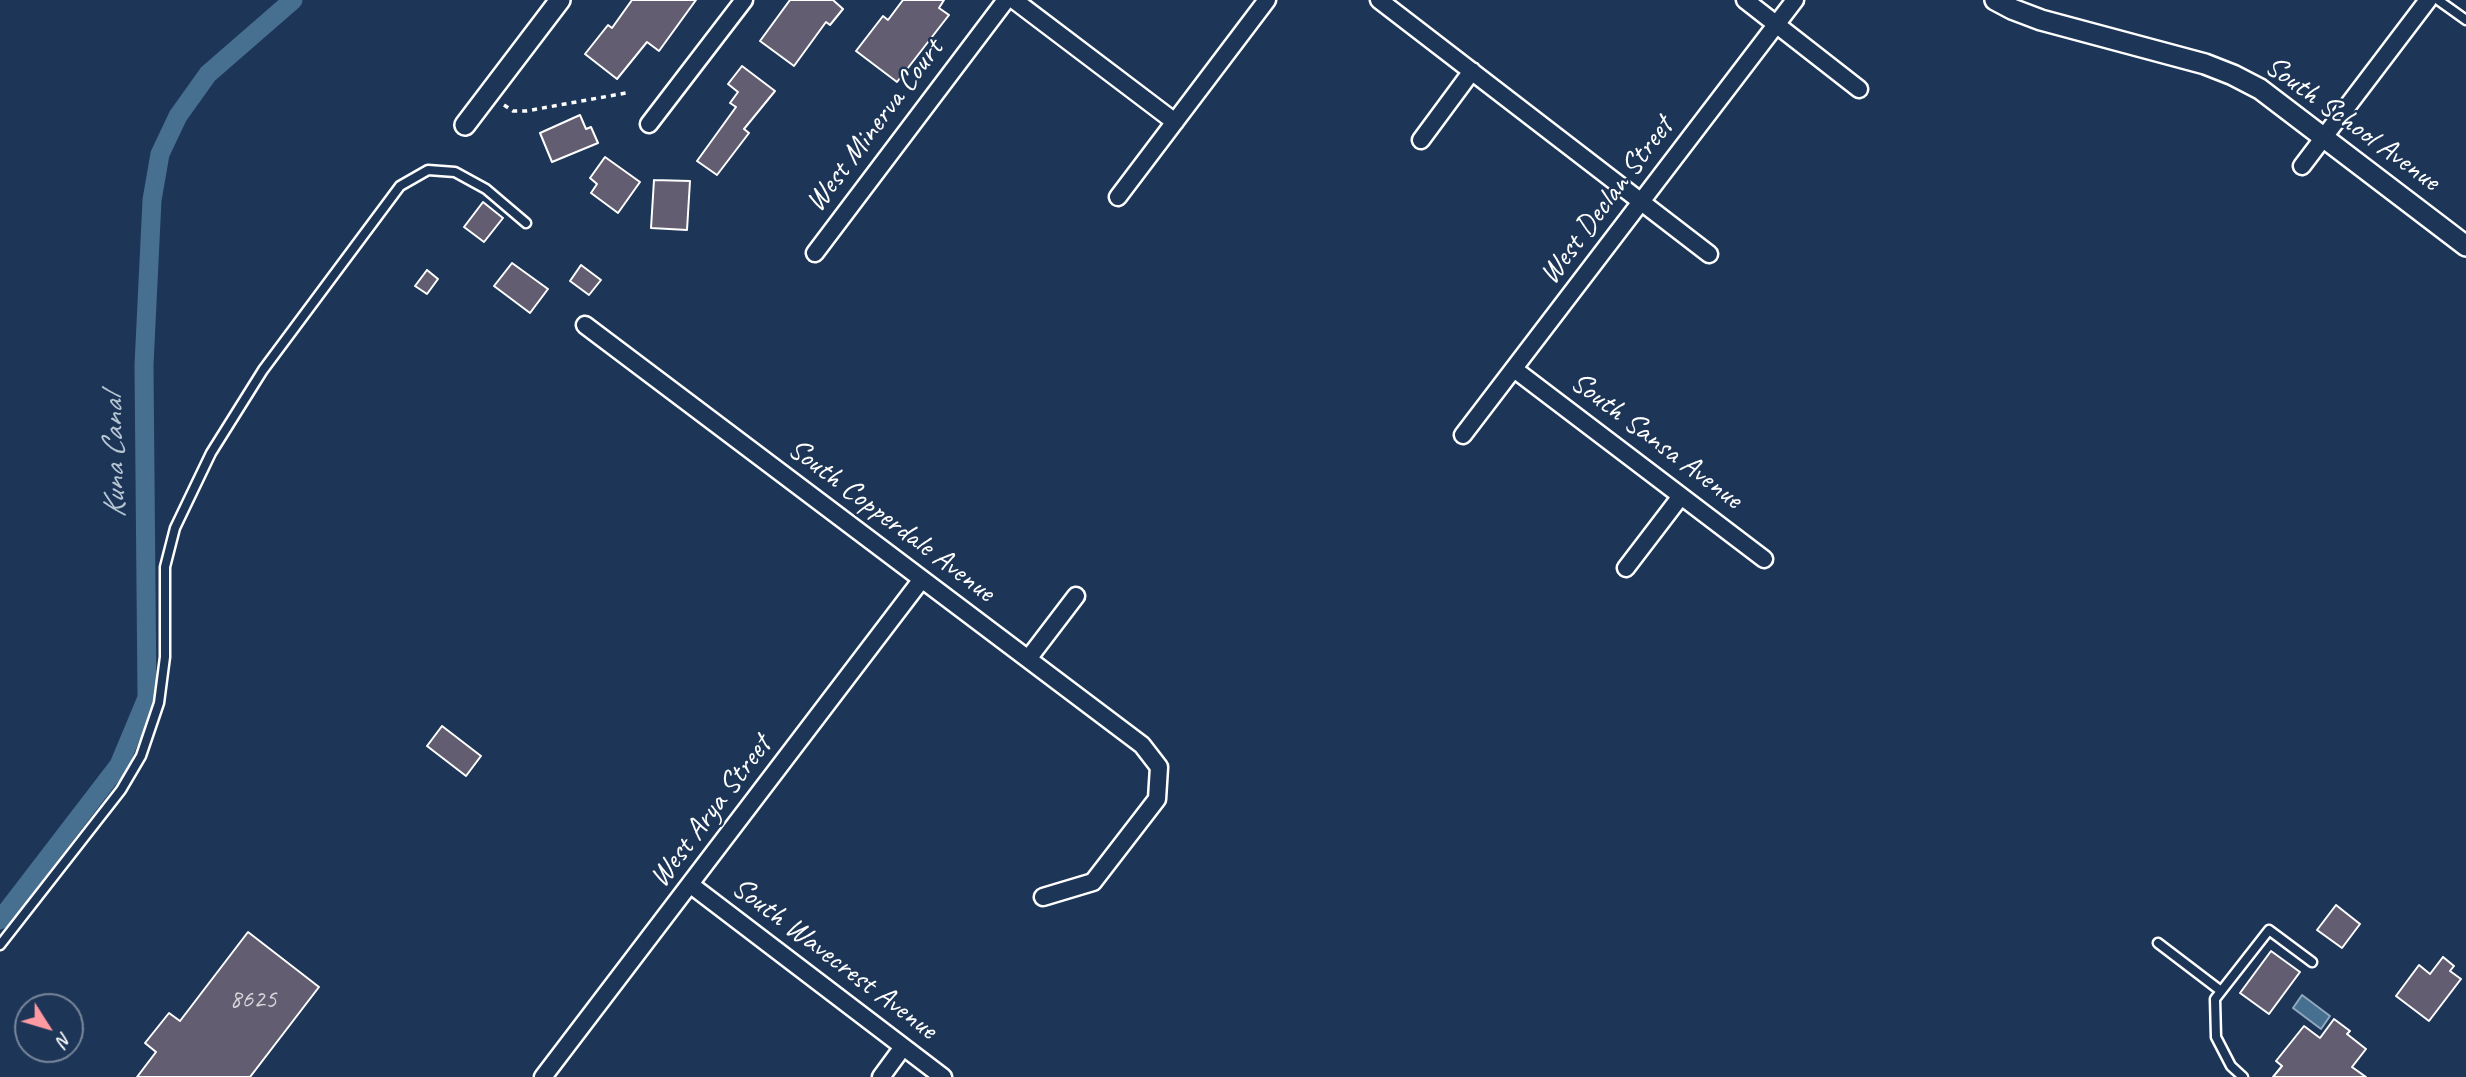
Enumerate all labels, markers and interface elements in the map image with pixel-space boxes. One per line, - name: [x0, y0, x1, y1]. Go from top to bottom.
- street label: West Minerva Court: [798, 33, 952, 219]
- street label: South School Avenue: [2257, 48, 2447, 200]
- street label: West Declan Street: [1532, 110, 1682, 292]
- street label: South Sansa Avenue: [1563, 365, 1749, 517]
- water label: Kuna Canal: [95, 395, 135, 519]
- street label: South Copperdale Avenue: [780, 431, 1002, 611]
- street label: West Arya Street: [642, 729, 780, 895]
- street label: South Wavecrest Avenue: [724, 870, 944, 1048]
- house number: 8625: [230, 984, 276, 1016]
- north arrow: [14, 993, 84, 1063]
- text: N: [51, 1028, 77, 1051]

